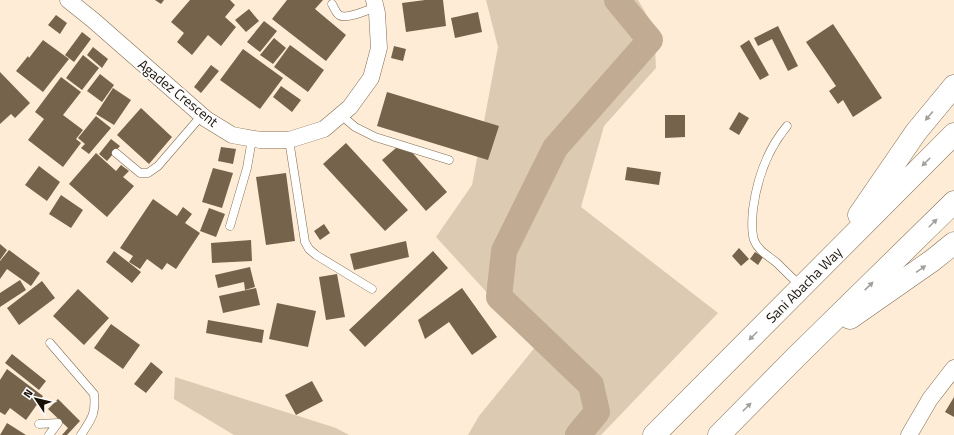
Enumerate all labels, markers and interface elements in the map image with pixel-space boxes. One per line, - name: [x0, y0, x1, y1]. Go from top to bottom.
- street label: Agadez Crescent: [134, 54, 223, 132]
- one-way arrow: [925, 110, 934, 121]
- one-way arrow: [922, 157, 931, 167]
- one-way arrow: [928, 218, 938, 228]
- street label: Sani Abacha Way: [761, 241, 847, 328]
- one-way arrow: [915, 265, 926, 273]
- one-way arrow: [864, 281, 874, 291]
- one-way arrow: [748, 331, 758, 341]
- north arrow: [16, 379, 56, 419]
- text: N: [19, 386, 37, 401]
- one-way arrow: [742, 402, 751, 412]

